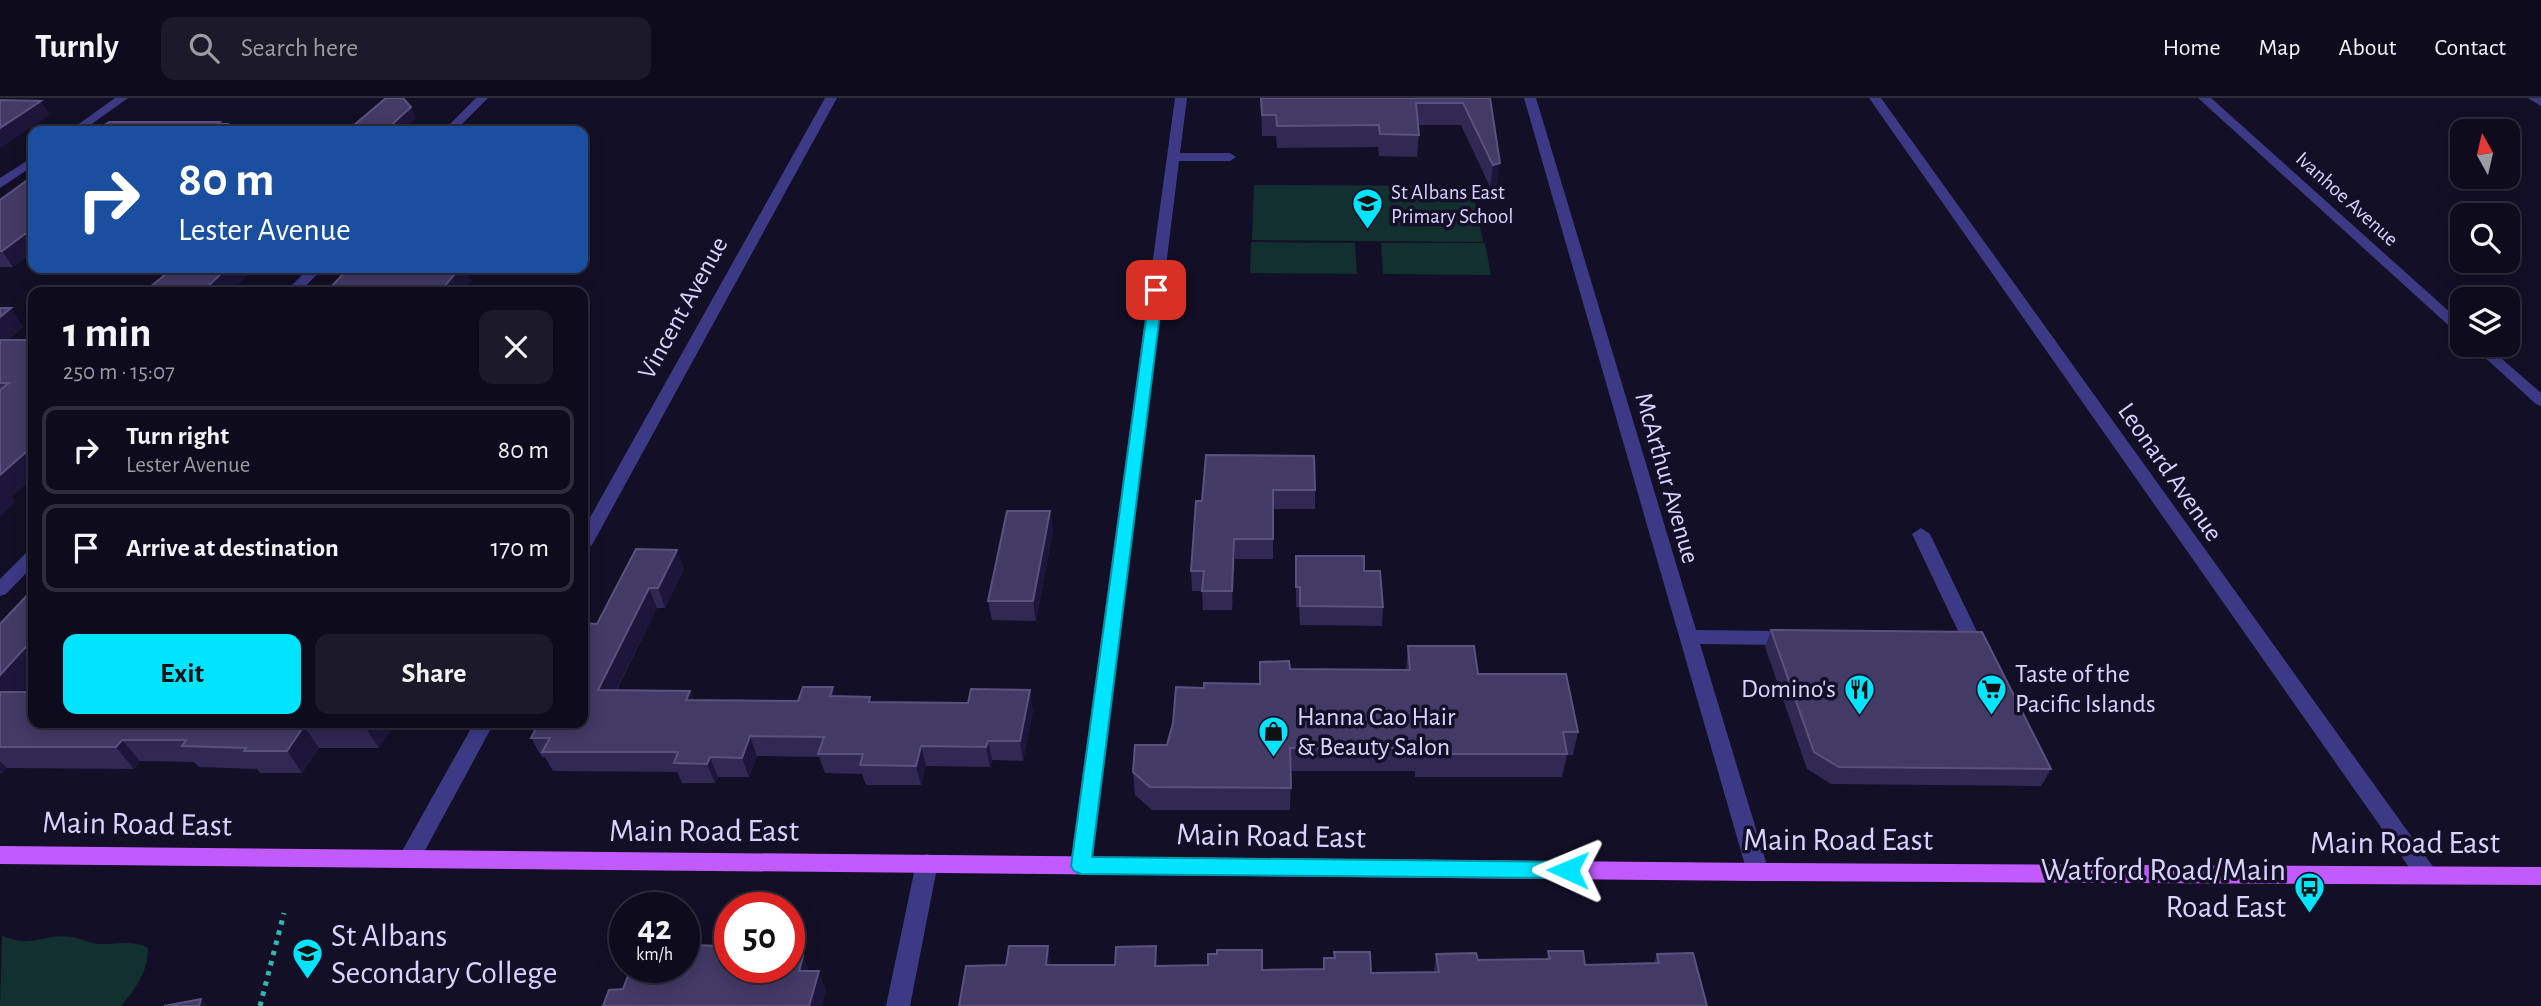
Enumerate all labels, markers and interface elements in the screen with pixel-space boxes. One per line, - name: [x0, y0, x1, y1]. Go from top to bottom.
- search box: [161, 17, 651, 80]
- icon: search: [185, 29, 223, 67]
- text: Turnly: [35, 31, 119, 64]
- text: Search here: [241, 35, 358, 61]
- text: Home: [2163, 36, 2221, 60]
- text: Map: [2259, 36, 2301, 60]
- text: About: [2339, 36, 2396, 60]
- text: Contact: [2434, 36, 2506, 60]
- north arrow: [2450, 119, 2520, 189]
- map controls: [2450, 119, 2520, 357]
- street label: Ivanhoe Avenue: [2292, 148, 2402, 250]
- icon: right: [63, 154, 154, 245]
- text: 80 m: [178, 156, 275, 205]
- place label: St Albans East Primary School: [1391, 182, 1514, 227]
- school or university icon: St Albans East Primary School: [1351, 187, 1385, 231]
- button: search: [2450, 203, 2520, 273]
- text: Lester Avenue: [178, 214, 351, 246]
- street label: Vincent Avenue: [633, 233, 733, 383]
- pin: [1126, 260, 1186, 320]
- icon: arrive: [1137, 271, 1175, 309]
- button: layers: [2450, 287, 2520, 357]
- button: close: [479, 310, 553, 384]
- text: 1 min: [63, 312, 152, 354]
- text: 250 m · 15:07: [63, 361, 175, 384]
- street label: McArthur Avenue: [1630, 390, 1704, 566]
- street label: Leonard Avenue: [2113, 398, 2227, 546]
- text: Turn right: [126, 423, 229, 449]
- icon: right: [67, 431, 105, 469]
- text: 80 m: [498, 437, 549, 463]
- text: Lester Avenue: [126, 454, 250, 477]
- icon: arrive: [67, 529, 105, 567]
- text: Arrive at destination: [126, 535, 339, 561]
- text: 170 m: [490, 535, 549, 561]
- button: Exit: [63, 634, 301, 714]
- button: Share: [315, 634, 553, 714]
- place label: Taste of the Pacific Islands: [2015, 661, 2156, 717]
- restaurant icon: Domino's: [1842, 672, 1876, 716]
- supermarket icon: Taste of the Pacific Islands: [1975, 672, 2009, 716]
- place label: Domino's: [1741, 676, 1836, 702]
- place label: Hanna Cao Hair & Beauty Salon: [1297, 704, 1456, 760]
- shop icon: Hanna Cao Hair & Beauty Salon: [1257, 715, 1291, 759]
- street label: Main Road East: [42, 806, 232, 842]
- street label: Main Road East: [609, 815, 799, 847]
- street label: Main Road East: [1176, 818, 1366, 854]
- street label: Main Road East: [1743, 824, 1933, 856]
- street label: Main Road East: [2310, 827, 2500, 859]
- position arrow: [1531, 833, 1605, 907]
- place label: Watford Road/Main Road East: [2041, 854, 2286, 923]
- bus stop icon: Watford Road/Main Road East: [2292, 871, 2326, 915]
- speed limit sign: 50: [714, 892, 805, 983]
- text: 42: [637, 911, 672, 946]
- place label: St Albans Secondary College: [331, 920, 557, 989]
- school or university icon: St Albans Secondary College: [291, 937, 325, 981]
- text: km/h: [636, 946, 673, 964]

